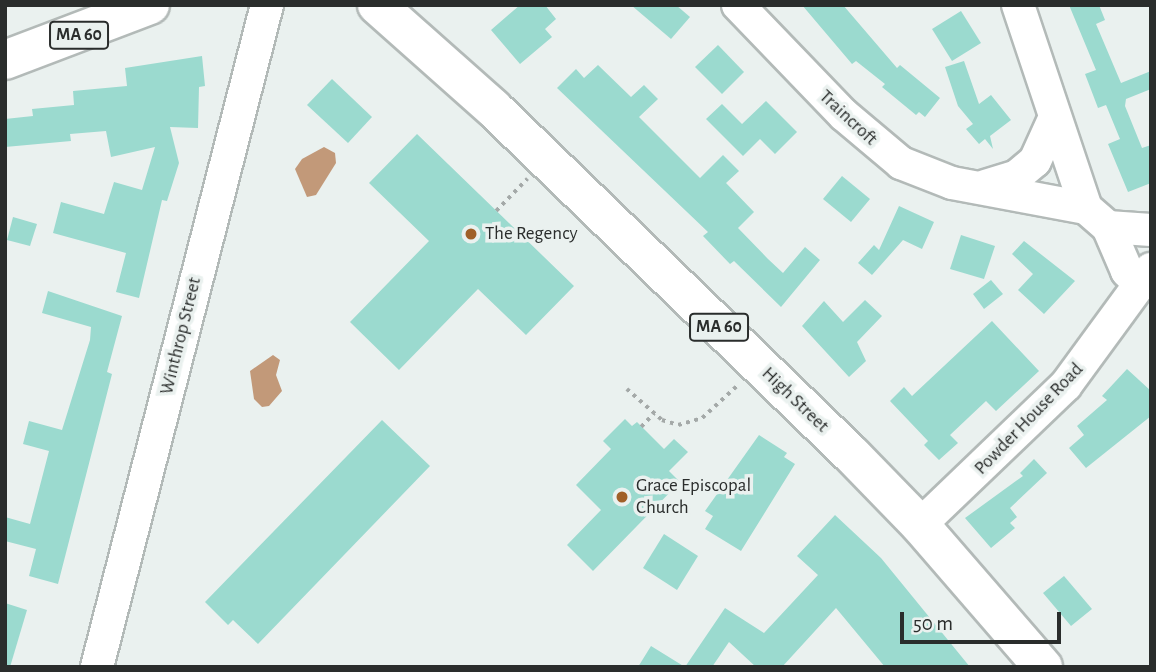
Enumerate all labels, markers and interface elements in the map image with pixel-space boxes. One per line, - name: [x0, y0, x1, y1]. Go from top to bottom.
- road number: MA 60: [48, 20, 110, 50]
- street label: Traincroft: [814, 85, 882, 151]
- place label: The Regency: [485, 223, 578, 245]
- marker: The Regency: [463, 226, 479, 242]
- street label: Winthrop Street: [155, 275, 207, 397]
- road number: MA 60: [688, 312, 750, 342]
- street label: Powder House Road: [970, 358, 1088, 480]
- street label: High Street: [757, 362, 833, 438]
- place label: Grace Episcopal Church: [636, 475, 751, 519]
- marker: Grace Episcopal Church: [614, 489, 630, 505]
- scale bar: [904, 598, 1065, 642]
- text: 50 m: [913, 613, 953, 634]

